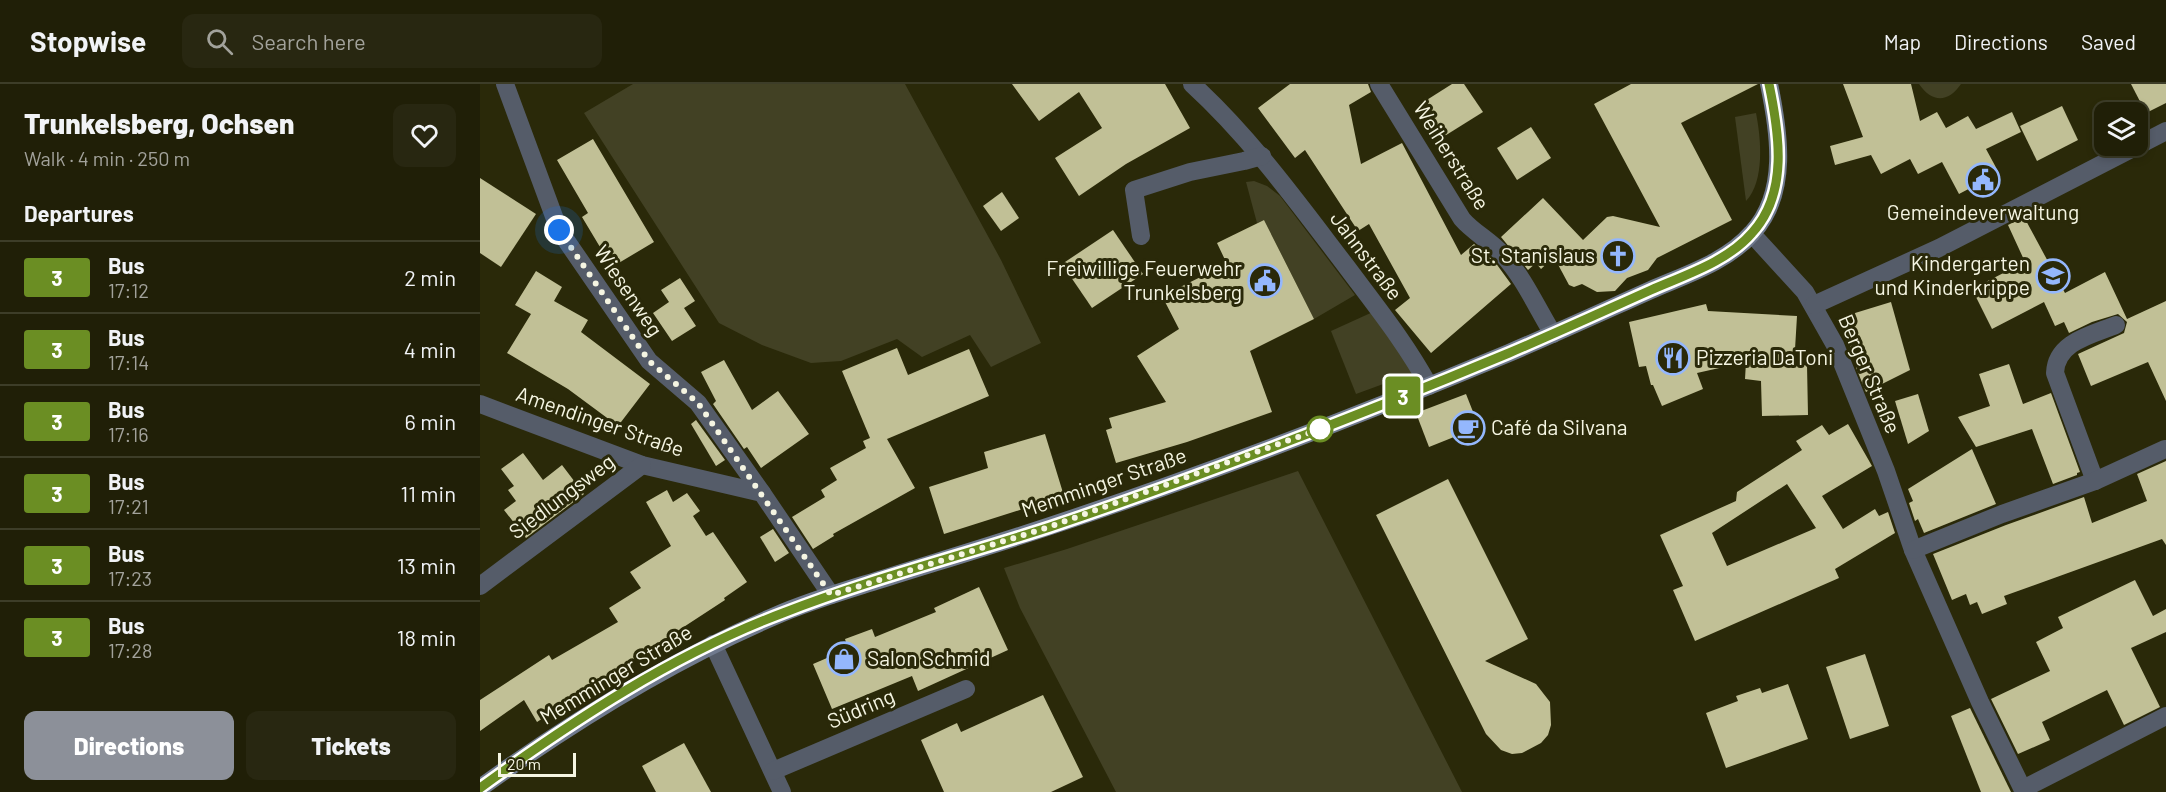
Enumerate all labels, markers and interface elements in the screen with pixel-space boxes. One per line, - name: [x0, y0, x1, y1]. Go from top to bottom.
- search box: [182, 14, 602, 68]
- text: Stopwise: [30, 24, 146, 58]
- icon: search: [203, 25, 236, 58]
- text: Search here: [251, 28, 366, 54]
- text: Map: [1884, 29, 1921, 54]
- text: Directions: [1954, 29, 2048, 54]
- text: Saved: [2081, 29, 2136, 54]
- street label: Weiherstraße: [1409, 96, 1495, 214]
- map controls: [2094, 102, 2148, 156]
- button: layers: [2094, 102, 2148, 156]
- button: heart: [393, 104, 456, 167]
- text: Trunkelsberg, Ochsen: [24, 106, 294, 140]
- text: Walk · 4 min · 250 m: [24, 146, 190, 170]
- public building icon: Gemeindeverwaltung: [1965, 162, 2001, 198]
- place label: Gemeindeverwaltung: [1887, 199, 2079, 224]
- text: Departures: [24, 200, 134, 226]
- street label: Jahnstraße: [1326, 206, 1409, 304]
- your location: [544, 215, 574, 245]
- church icon: St. Stanislaus: [1600, 238, 1636, 274]
- street label: Wiesenweg: [590, 240, 669, 340]
- place label: St. Stanislaus: [1471, 242, 1595, 267]
- place label: Kindergarten und Kinderkrippe: [1874, 250, 2030, 299]
- text: Bus: [108, 252, 145, 278]
- place label: Freiwillige Feuerwehr Trunkelsberg: [1046, 255, 1242, 304]
- school or university icon: Kindergarten und Kinderkrippe: [2035, 258, 2071, 294]
- public building icon: Freiwillige Feuerwehr Trunkelsberg: [1247, 263, 1283, 299]
- text: 2 min: [404, 264, 456, 290]
- text: 3: [51, 265, 63, 290]
- text: 17:12: [108, 278, 149, 302]
- street label: Berger Straße: [1834, 310, 1907, 437]
- text: Bus: [108, 324, 145, 350]
- text: 4 min: [404, 336, 456, 362]
- text: 3: [51, 337, 63, 362]
- restaurant icon: Pizzeria DaToni: [1655, 340, 1691, 376]
- place label: Pizzeria DaToni: [1696, 344, 1833, 369]
- text: 17:14: [108, 350, 149, 374]
- line badge: 3: [1384, 376, 1422, 416]
- street label: Amendinger Straße: [513, 380, 688, 461]
- text: 3: [1397, 384, 1409, 409]
- text: Bus: [108, 396, 145, 422]
- text: 6 min: [405, 408, 456, 434]
- text: 3: [51, 409, 63, 434]
- cafe icon: Café da Silvana: [1450, 410, 1486, 446]
- place label: Café da Silvana: [1491, 414, 1628, 439]
- unlabelled marker: [1307, 416, 1333, 442]
- text: 17:16: [108, 422, 149, 446]
- street label: Memminger Straße: [1018, 442, 1189, 522]
- street label: Siedlungsweg: [503, 448, 619, 544]
- text: Bus: [108, 468, 145, 494]
- text: 11 min: [400, 480, 456, 506]
- text: 3: [51, 481, 63, 506]
- text: 17:21: [108, 494, 149, 518]
- text: Bus: [108, 540, 145, 566]
- text: 13 min: [397, 552, 456, 578]
- text: 3: [51, 553, 63, 578]
- text: 17:23: [108, 566, 152, 590]
- text: Bus: [108, 612, 145, 638]
- street label: Memminger Straße: [535, 618, 696, 729]
- text: 18 min: [397, 624, 456, 650]
- text: 3: [51, 625, 63, 650]
- text: 17:28: [108, 638, 152, 662]
- shop icon: Salon Schmid: [826, 641, 862, 677]
- place label: Salon Schmid: [867, 645, 990, 670]
- street label: Südring: [823, 682, 898, 733]
- button: Directions: [24, 711, 234, 780]
- button: Tickets: [246, 711, 456, 780]
- scale bar: [498, 750, 576, 778]
- text: 20 m: [507, 754, 541, 773]

